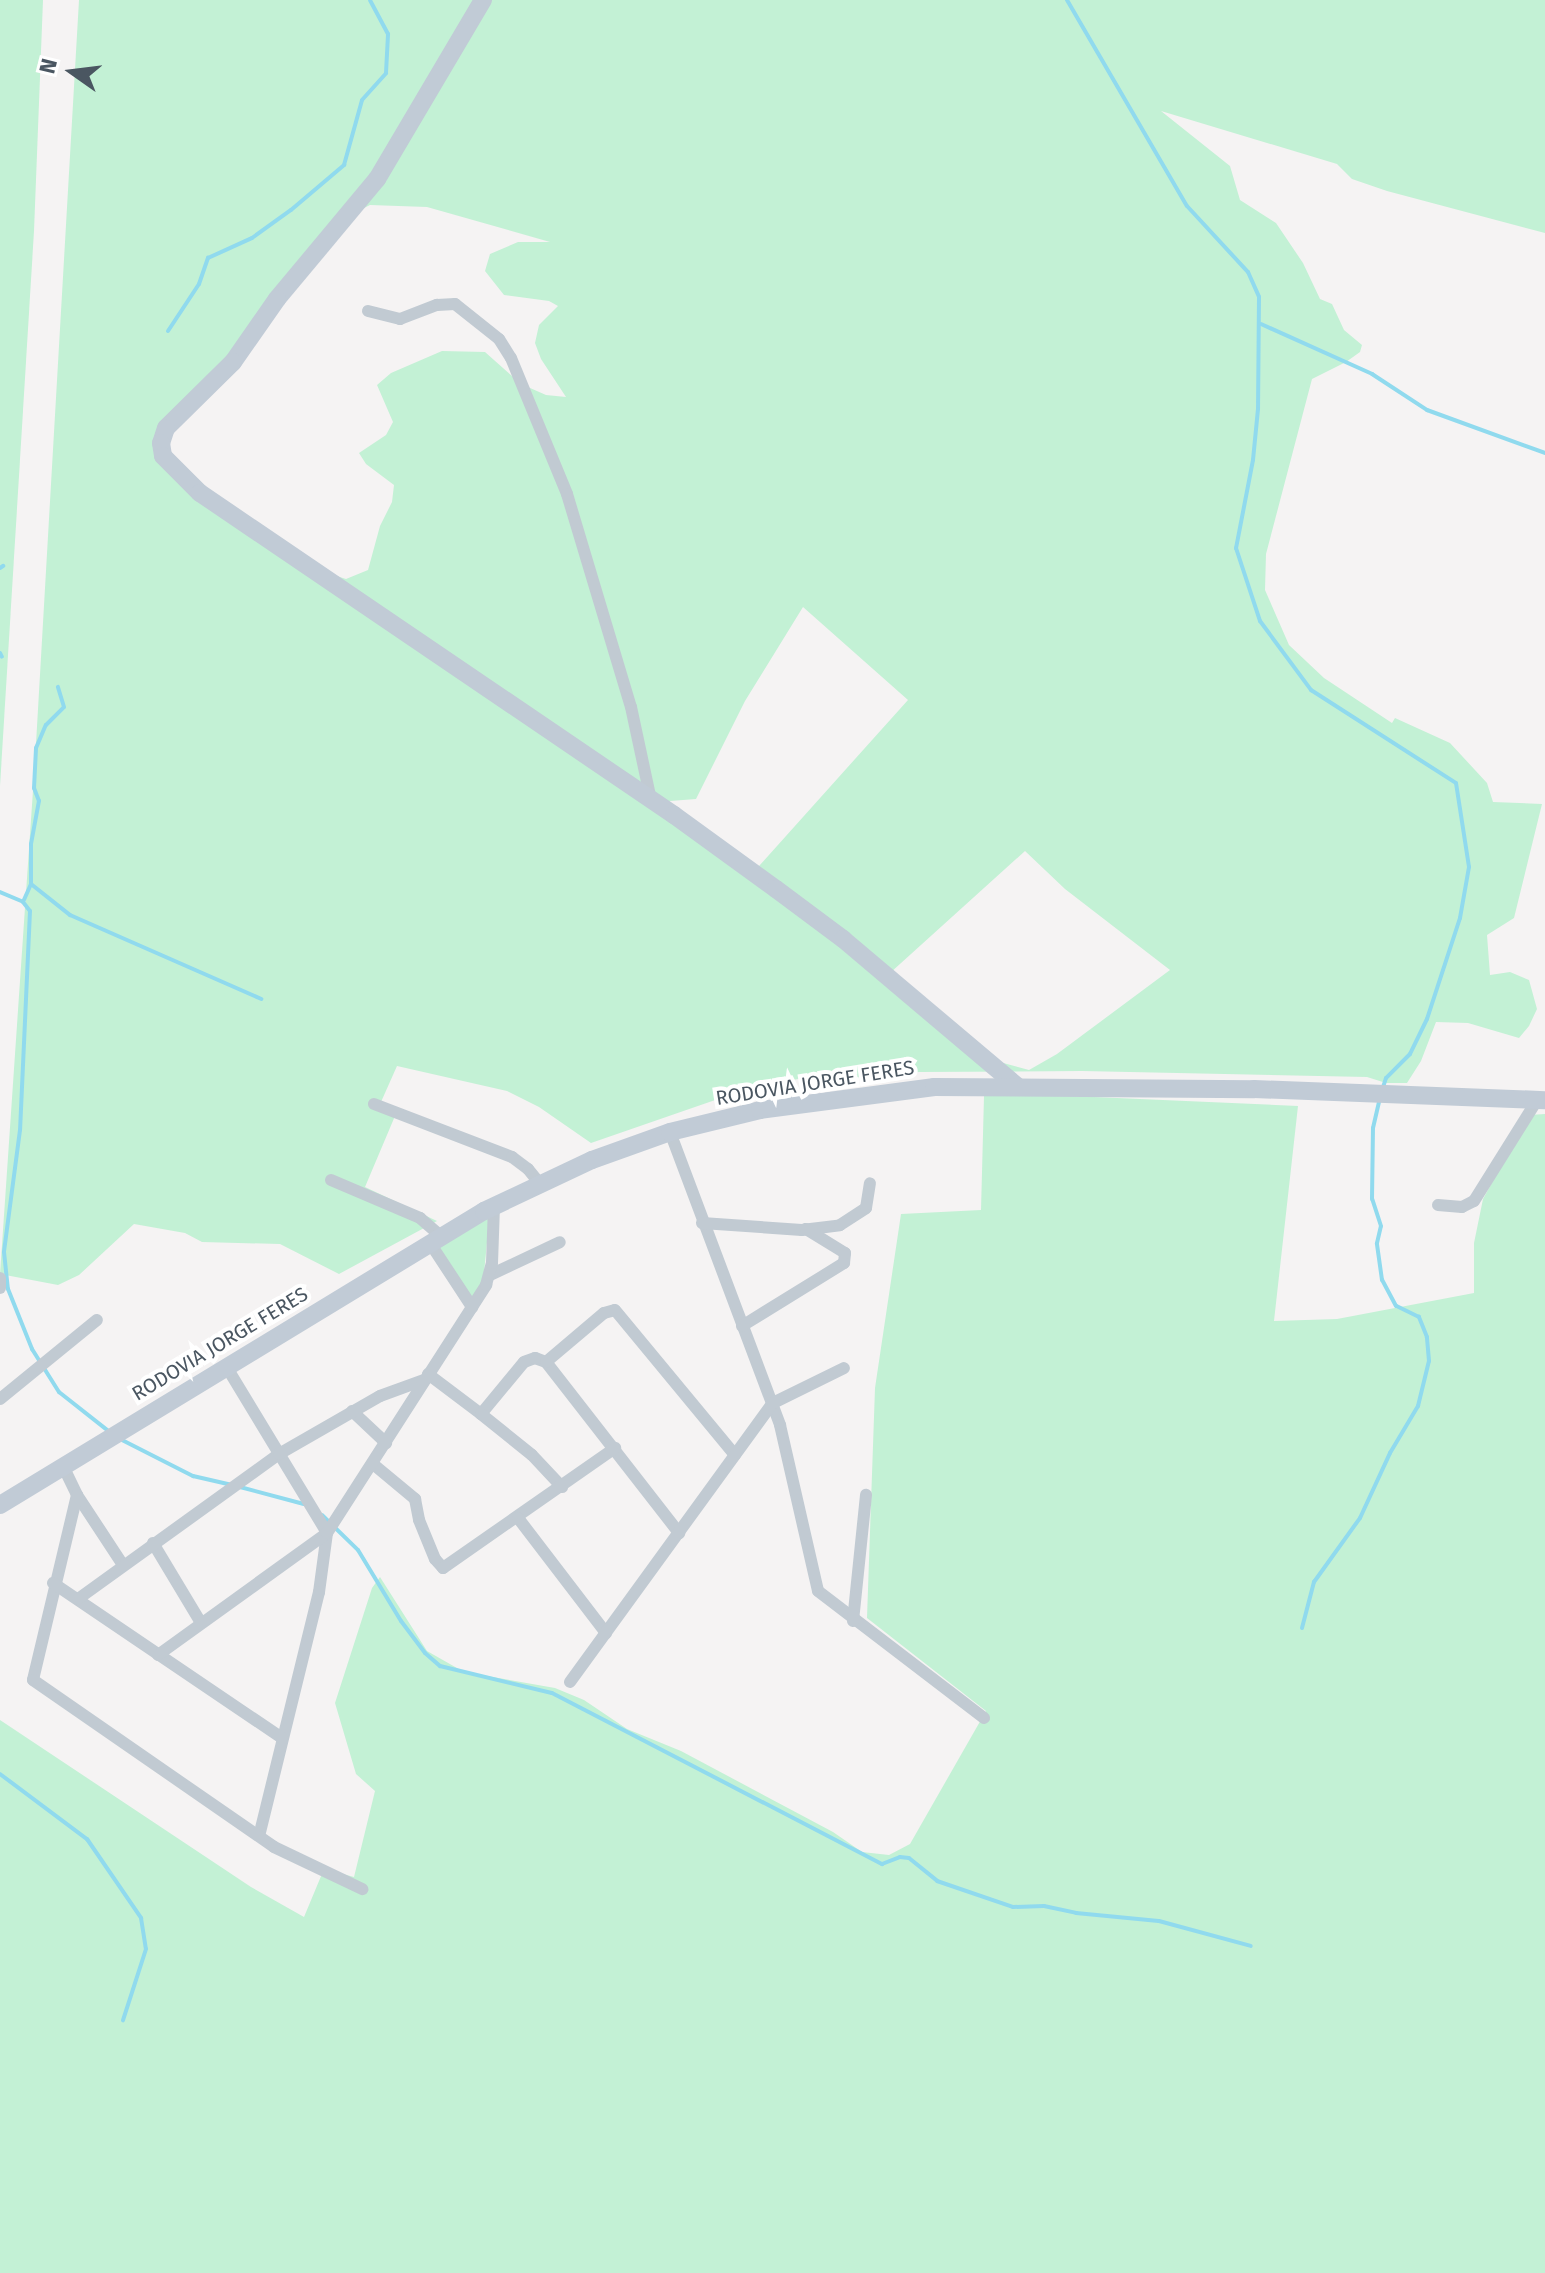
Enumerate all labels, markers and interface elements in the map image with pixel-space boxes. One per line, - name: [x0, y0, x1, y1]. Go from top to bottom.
- north arrow: [32, 32, 112, 112]
- text: N: [33, 56, 63, 76]
- street label: RODOVIA JORGE FERES: [714, 1055, 916, 1111]
- street label: RODOVIA JORGE FERES: [128, 1282, 312, 1406]

